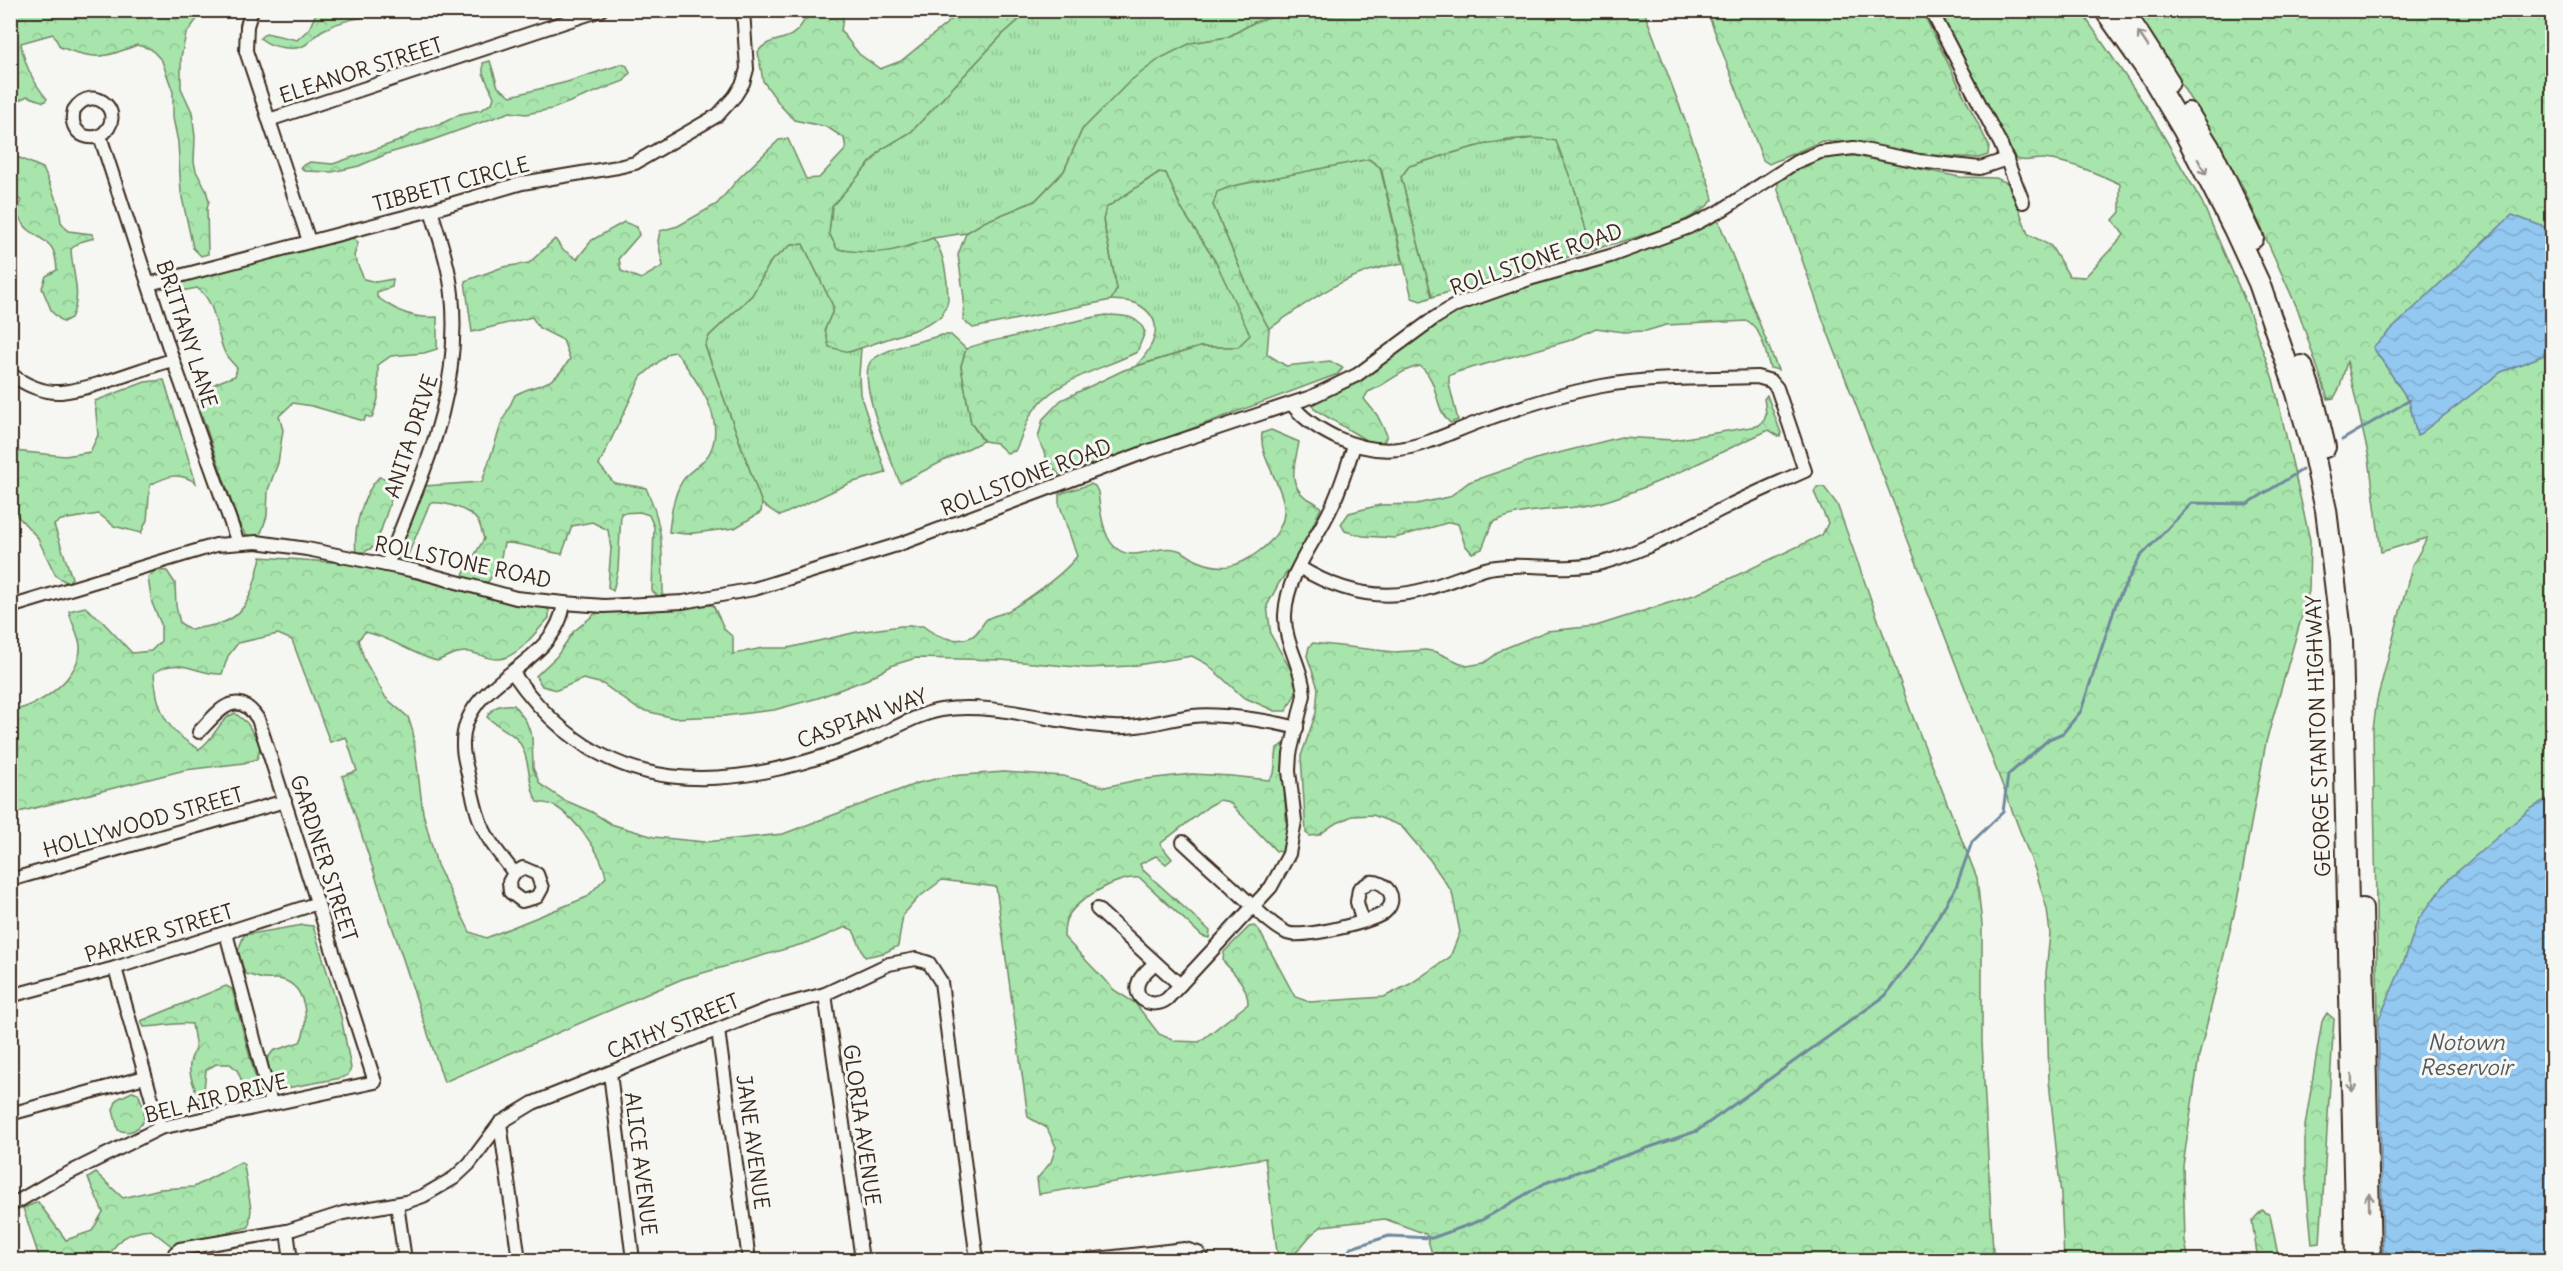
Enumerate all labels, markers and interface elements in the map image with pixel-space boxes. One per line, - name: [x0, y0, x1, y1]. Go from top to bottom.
- street label: ELEANOR STREET: [276, 31, 446, 109]
- one-way arrow: [2136, 31, 2149, 48]
- street label: TIBBETT CIRCLE: [370, 150, 532, 218]
- one-way arrow: [2197, 157, 2209, 175]
- street label: ROLLSTONE ROAD: [1446, 217, 1626, 301]
- street label: BRITTANY LANE: [150, 257, 224, 411]
- street label: ANITA DRIVE: [378, 371, 444, 501]
- street label: ROLLSTONE ROAD: [937, 432, 1115, 522]
- street label: ROLLSTONE ROAD: [372, 530, 554, 594]
- street label: GEORGE STANTON HIGHWAY: [2300, 594, 2336, 877]
- street label: CASPIAN WAY: [793, 682, 931, 754]
- street label: GARDNER STREET: [284, 771, 364, 945]
- street label: HOLLYWOOD STREET: [40, 780, 246, 864]
- street label: PARKER STREET: [81, 898, 237, 968]
- street label: CATHY STREET: [603, 987, 743, 1065]
- water label: Notown Reservoir: [2419, 1028, 2516, 1081]
- street label: GLORIA AVENUE: [837, 1043, 887, 1207]
- street label: BEL AIR DRIVE: [142, 1067, 290, 1129]
- one-way arrow: [2346, 1072, 2357, 1092]
- street label: JANE AVENUE: [730, 1073, 776, 1211]
- street label: ALICE AVENUE: [619, 1091, 663, 1237]
- one-way arrow: [2363, 1193, 2375, 1213]

